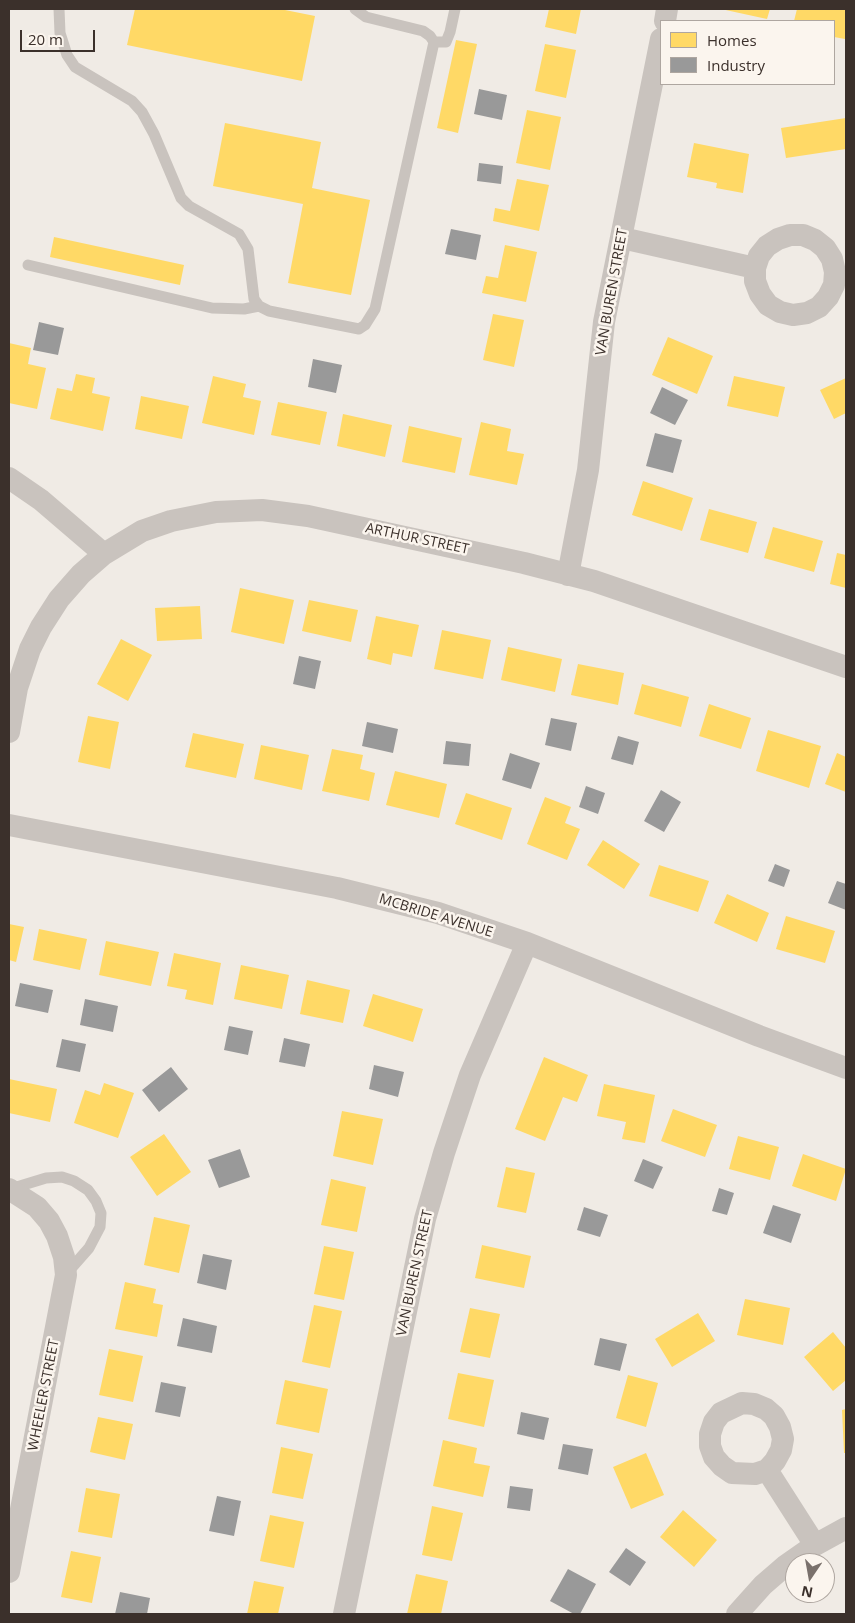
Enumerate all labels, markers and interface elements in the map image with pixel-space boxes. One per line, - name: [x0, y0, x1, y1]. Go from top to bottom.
- scale bar: [22, 20, 98, 52]
- legend: [660, 20, 835, 85]
- text: 20 m: [28, 29, 63, 49]
- text: Homes: [707, 30, 757, 50]
- text: Industry: [707, 55, 765, 75]
- street label: VAN BUREN STREET: [593, 227, 631, 357]
- street label: ARTHUR STREET: [364, 520, 470, 558]
- street label: MCBRIDE AVENUE: [377, 891, 495, 941]
- street label: VAN BUREN STREET: [393, 1208, 437, 1338]
- street label: WHEELER STREET: [25, 1338, 63, 1452]
- north arrow: [785, 1553, 835, 1603]
- text: N: [799, 1582, 815, 1603]

